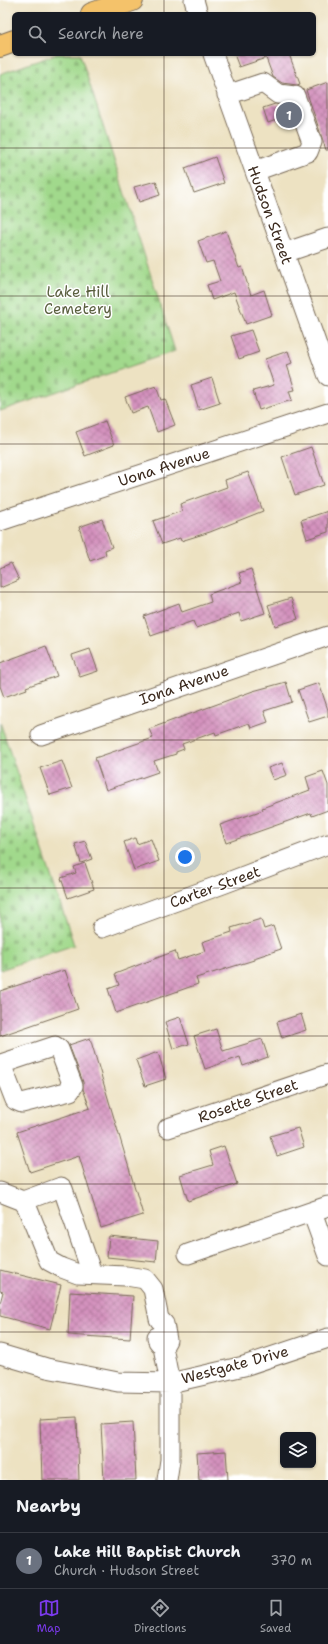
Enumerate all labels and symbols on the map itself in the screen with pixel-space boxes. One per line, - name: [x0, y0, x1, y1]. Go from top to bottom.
- pin: 1: [276, 100, 302, 130]
- street label: Hudson Street: [243, 163, 297, 267]
- park label: Lake Hill Cemetery: [44, 282, 112, 319]
- street label: Uona Avenue: [116, 443, 212, 491]
- street label: Iona Avenue: [137, 660, 231, 710]
- your location: [175, 847, 195, 867]
- street label: Carter Street: [167, 861, 263, 913]
- street label: Rosette Street: [195, 1075, 301, 1127]
- street label: Westgate Drive: [179, 1341, 291, 1389]

